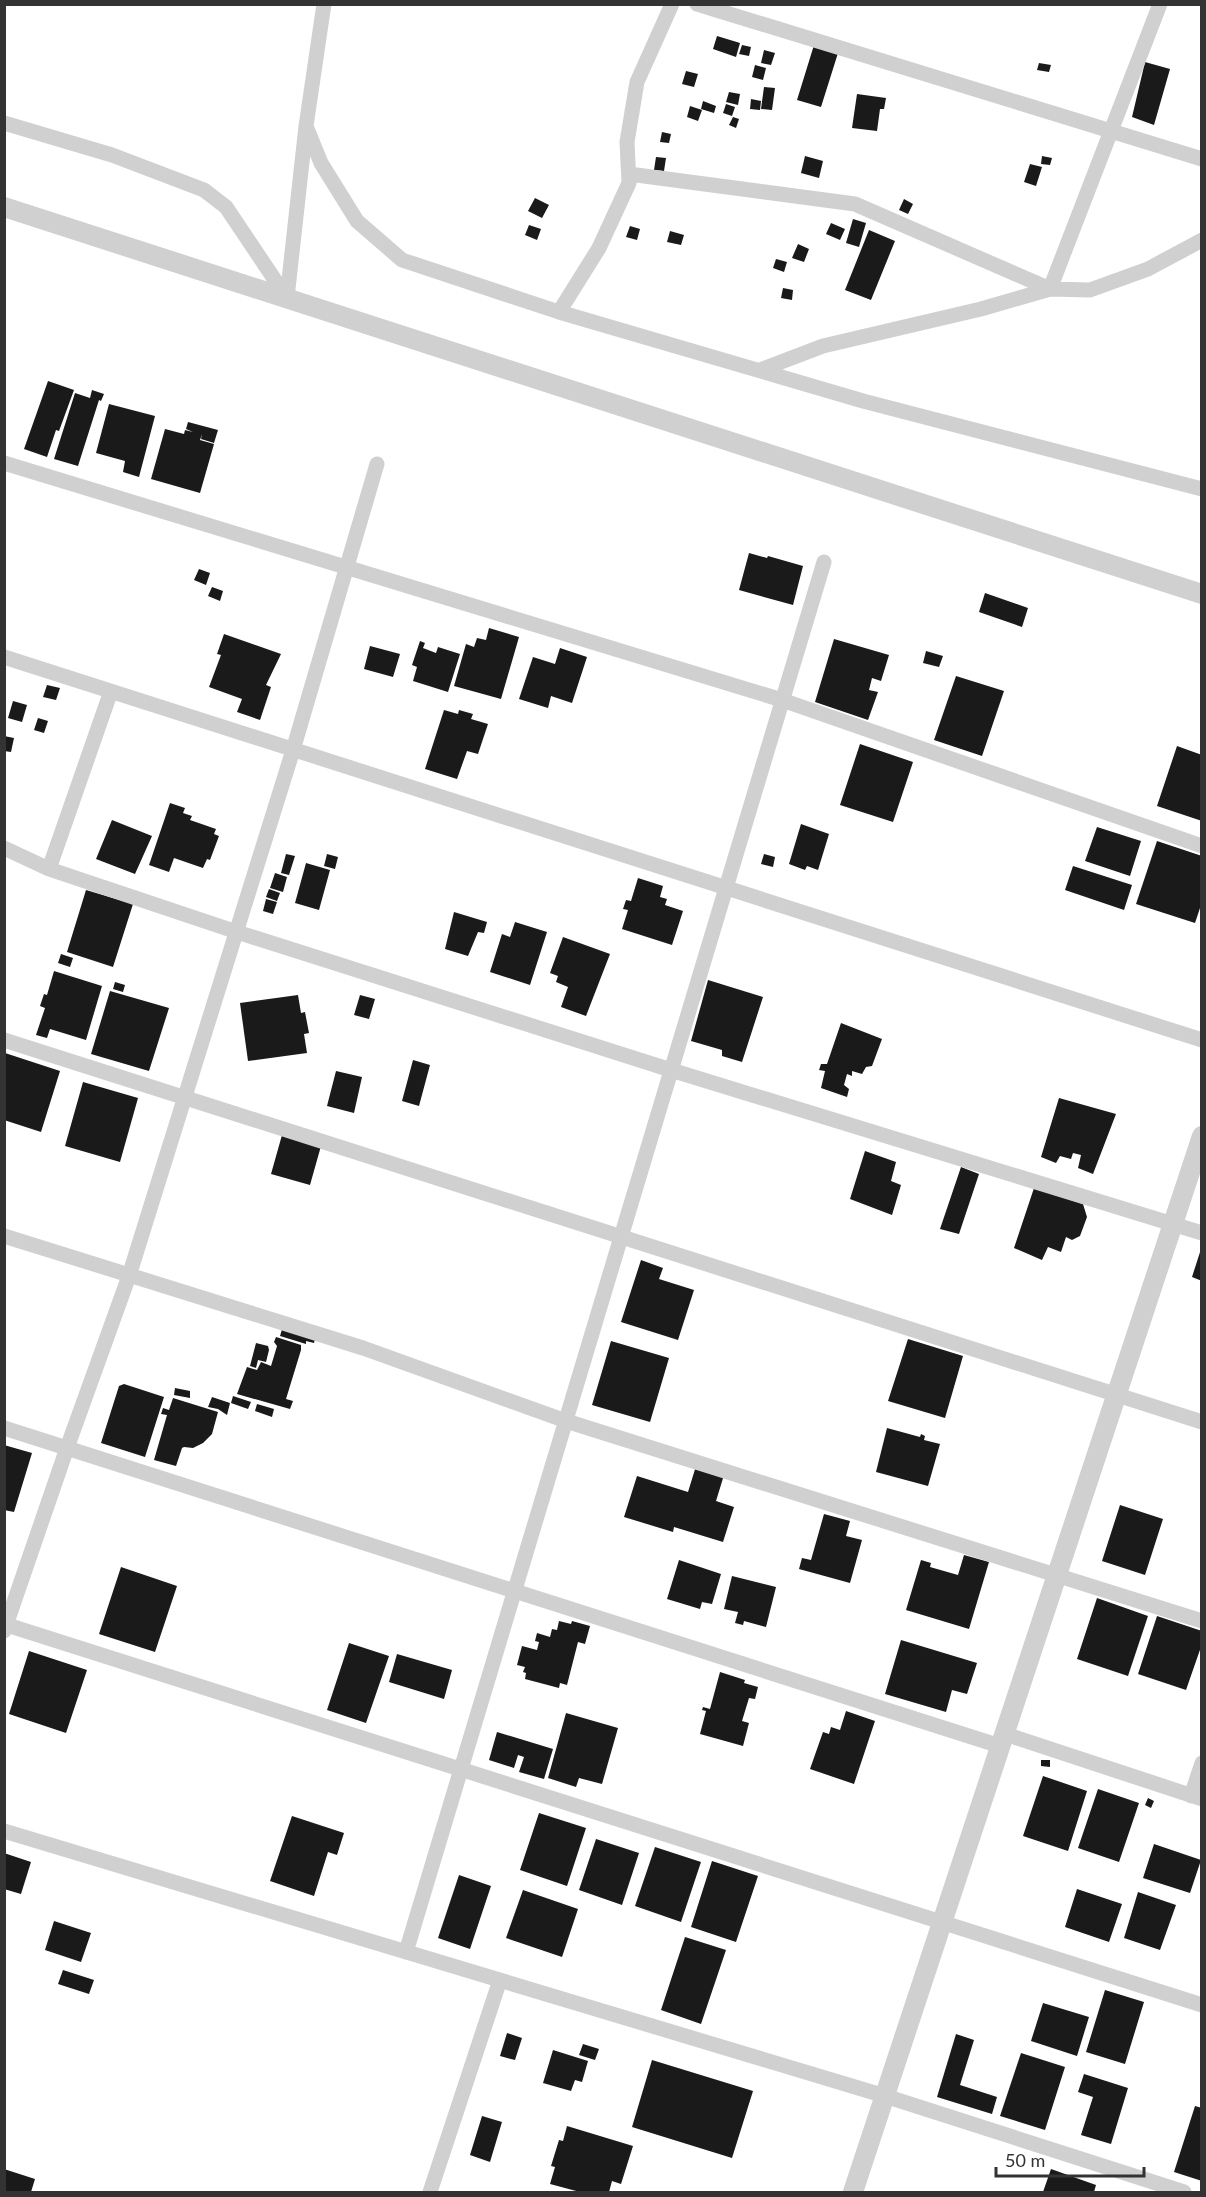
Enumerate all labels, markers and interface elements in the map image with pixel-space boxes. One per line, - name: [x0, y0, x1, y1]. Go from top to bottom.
- scale bar: [996, 2140, 1144, 2178]
- text: 50 m: [1005, 2149, 1045, 2171]

